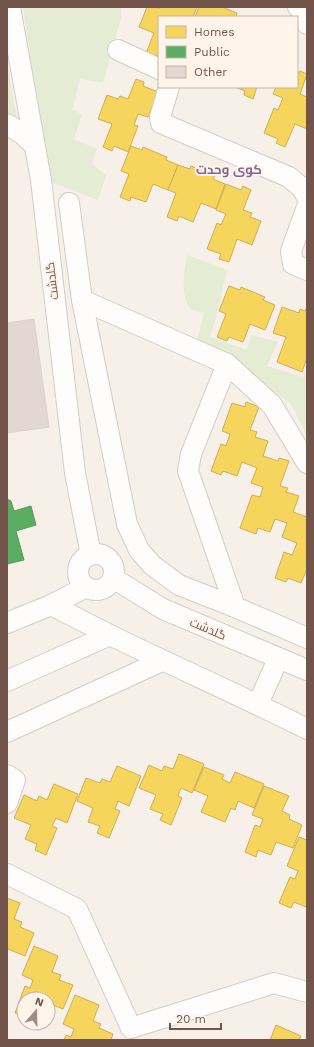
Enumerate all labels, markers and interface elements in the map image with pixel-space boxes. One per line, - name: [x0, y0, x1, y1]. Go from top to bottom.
- legend: [158, 16, 298, 88]
- text: Homes: [194, 25, 235, 39]
- text: Public: [194, 45, 230, 59]
- text: Other: [194, 65, 227, 79]
- district label: کوی وحدت: [196, 162, 262, 178]
- street label: گلدشت: [43, 261, 61, 301]
- street label: گلدشت: [188, 615, 228, 643]
- north arrow: [16, 991, 56, 1031]
- text: N: [33, 995, 45, 1010]
- scale bar: [170, 1005, 221, 1031]
- text: 20 m: [176, 1012, 206, 1026]

